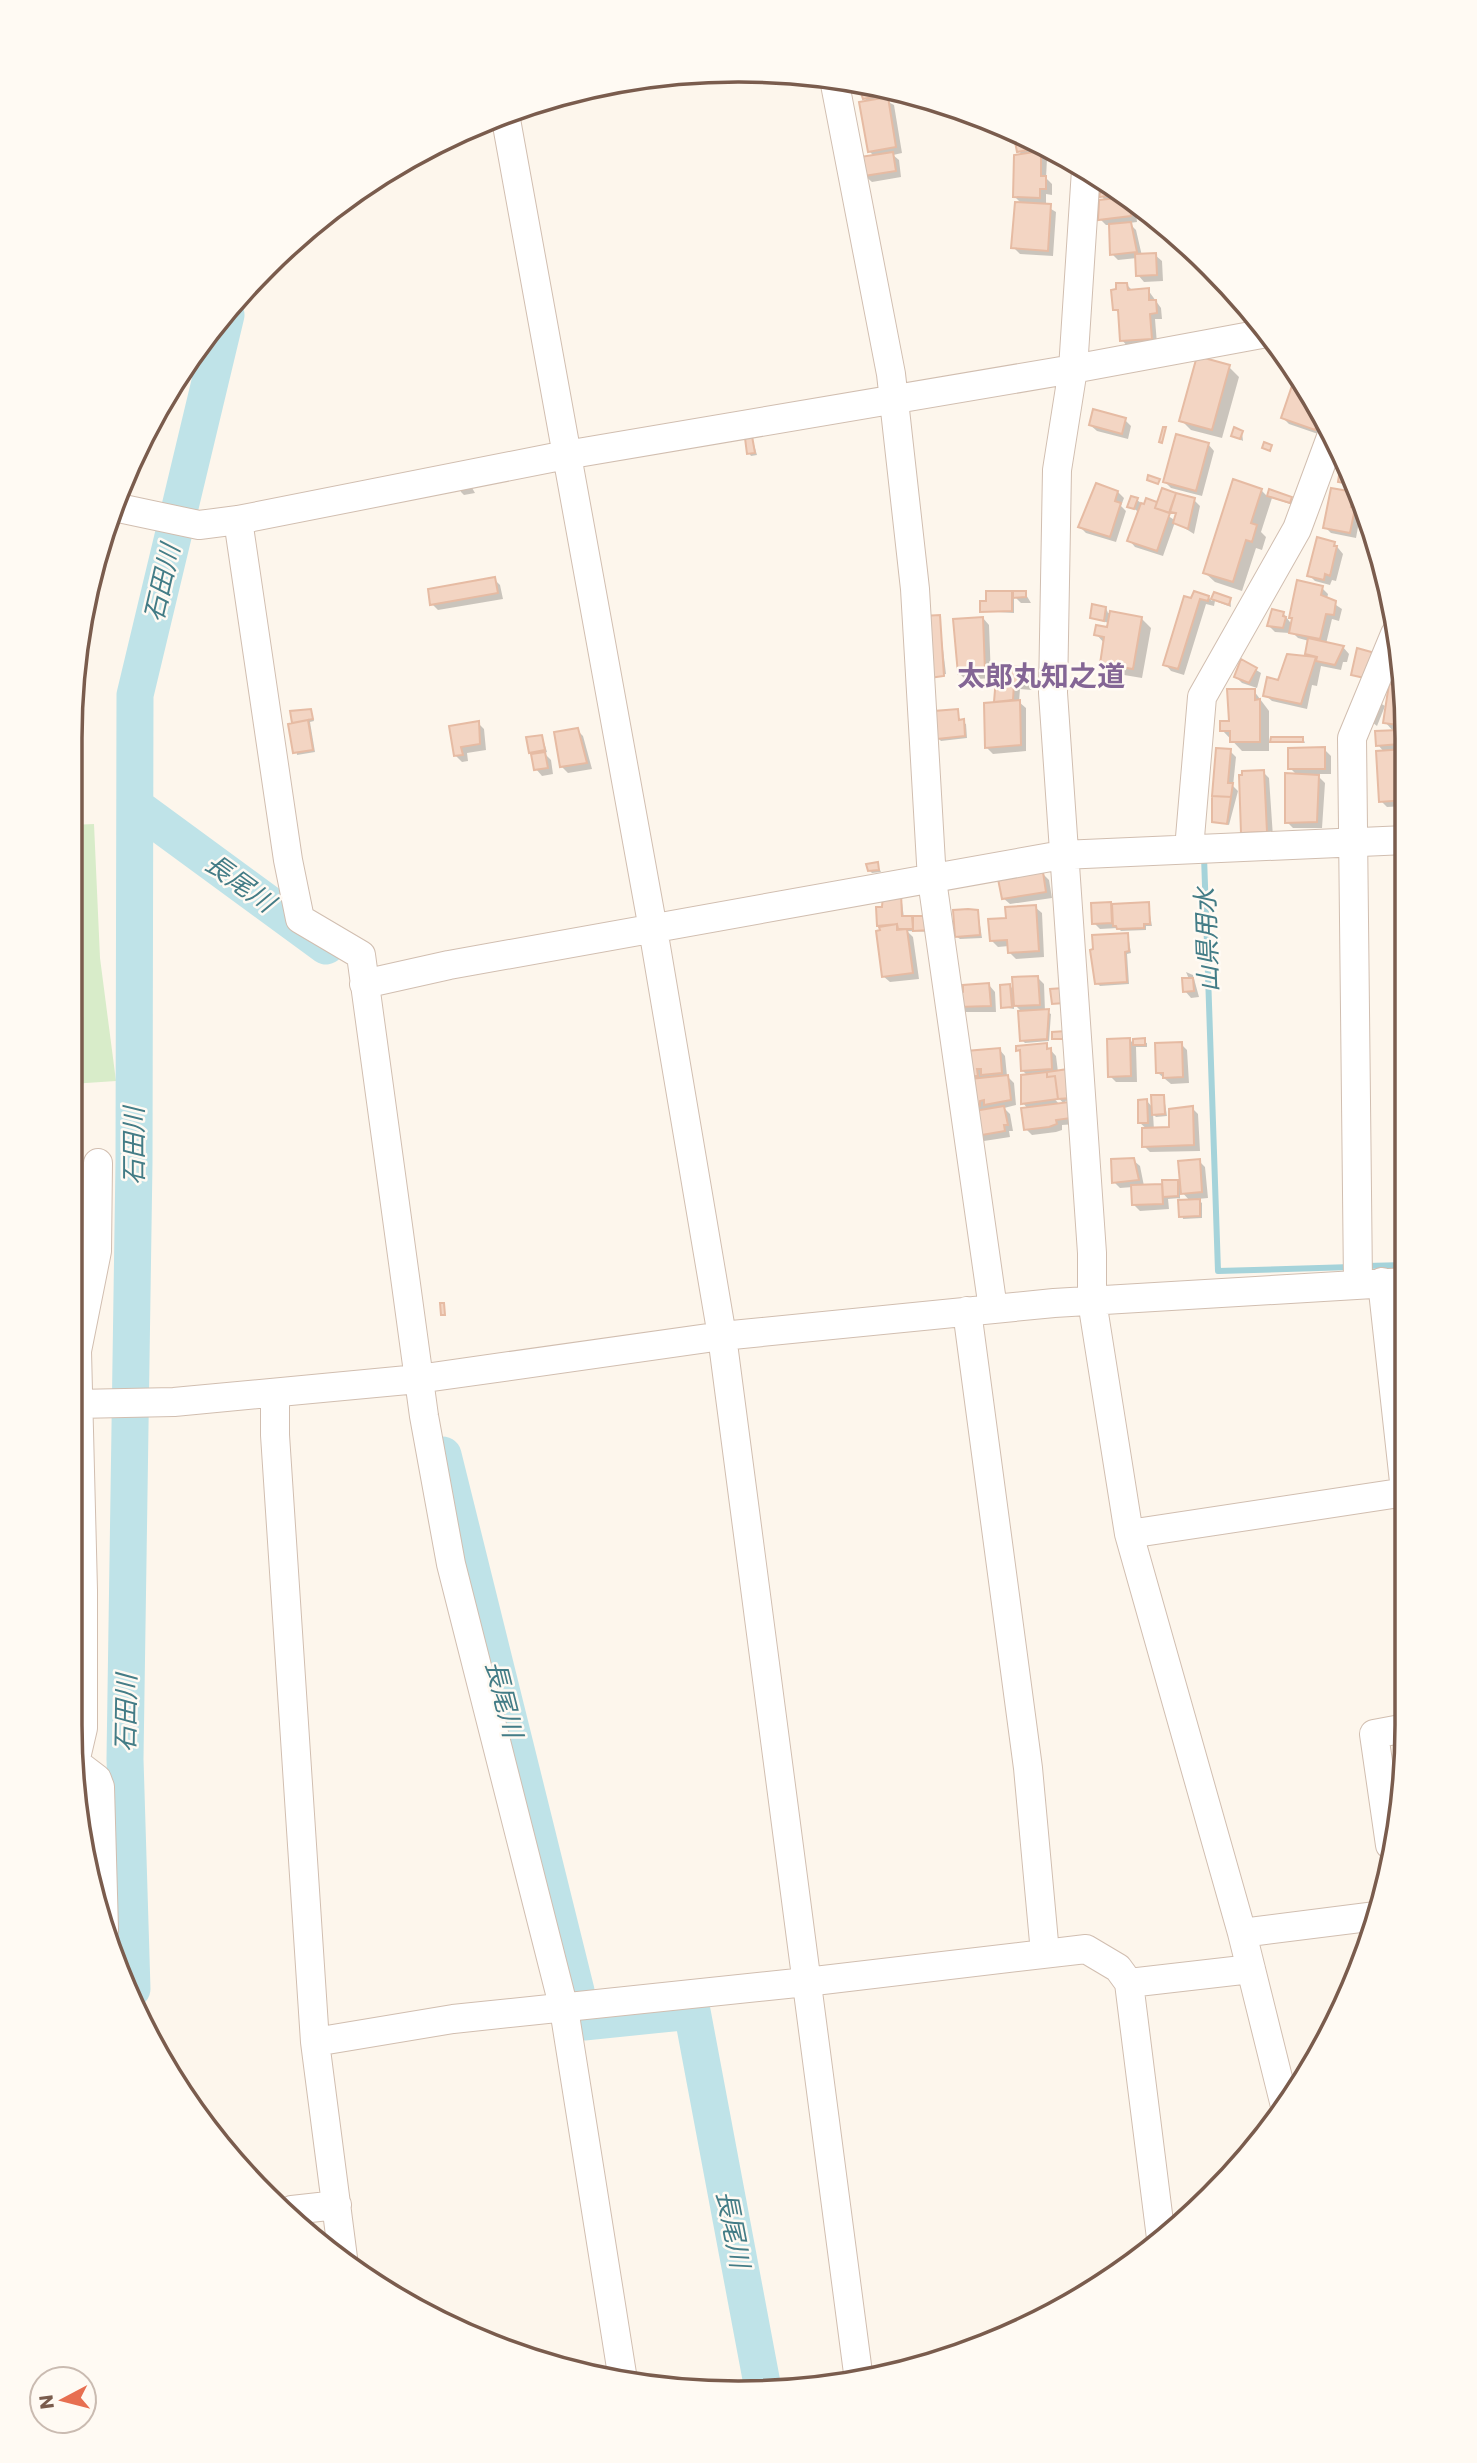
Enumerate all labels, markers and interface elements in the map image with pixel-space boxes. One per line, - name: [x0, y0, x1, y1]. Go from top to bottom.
- water label: 石田川: [136, 538, 189, 625]
- district label: 太郎丸知之道: [957, 657, 1125, 696]
- water label: 長尾川: [198, 846, 285, 922]
- water label: 山県用水: [1187, 884, 1227, 993]
- water label: 石田川: [116, 1104, 152, 1185]
- water label: 長尾川: [477, 1657, 532, 1744]
- water label: 石田川: [107, 1671, 145, 1752]
- water label: 長尾川: [708, 2187, 759, 2274]
- north arrow: [28, 2365, 98, 2435]
- text: N: [32, 2393, 61, 2411]

